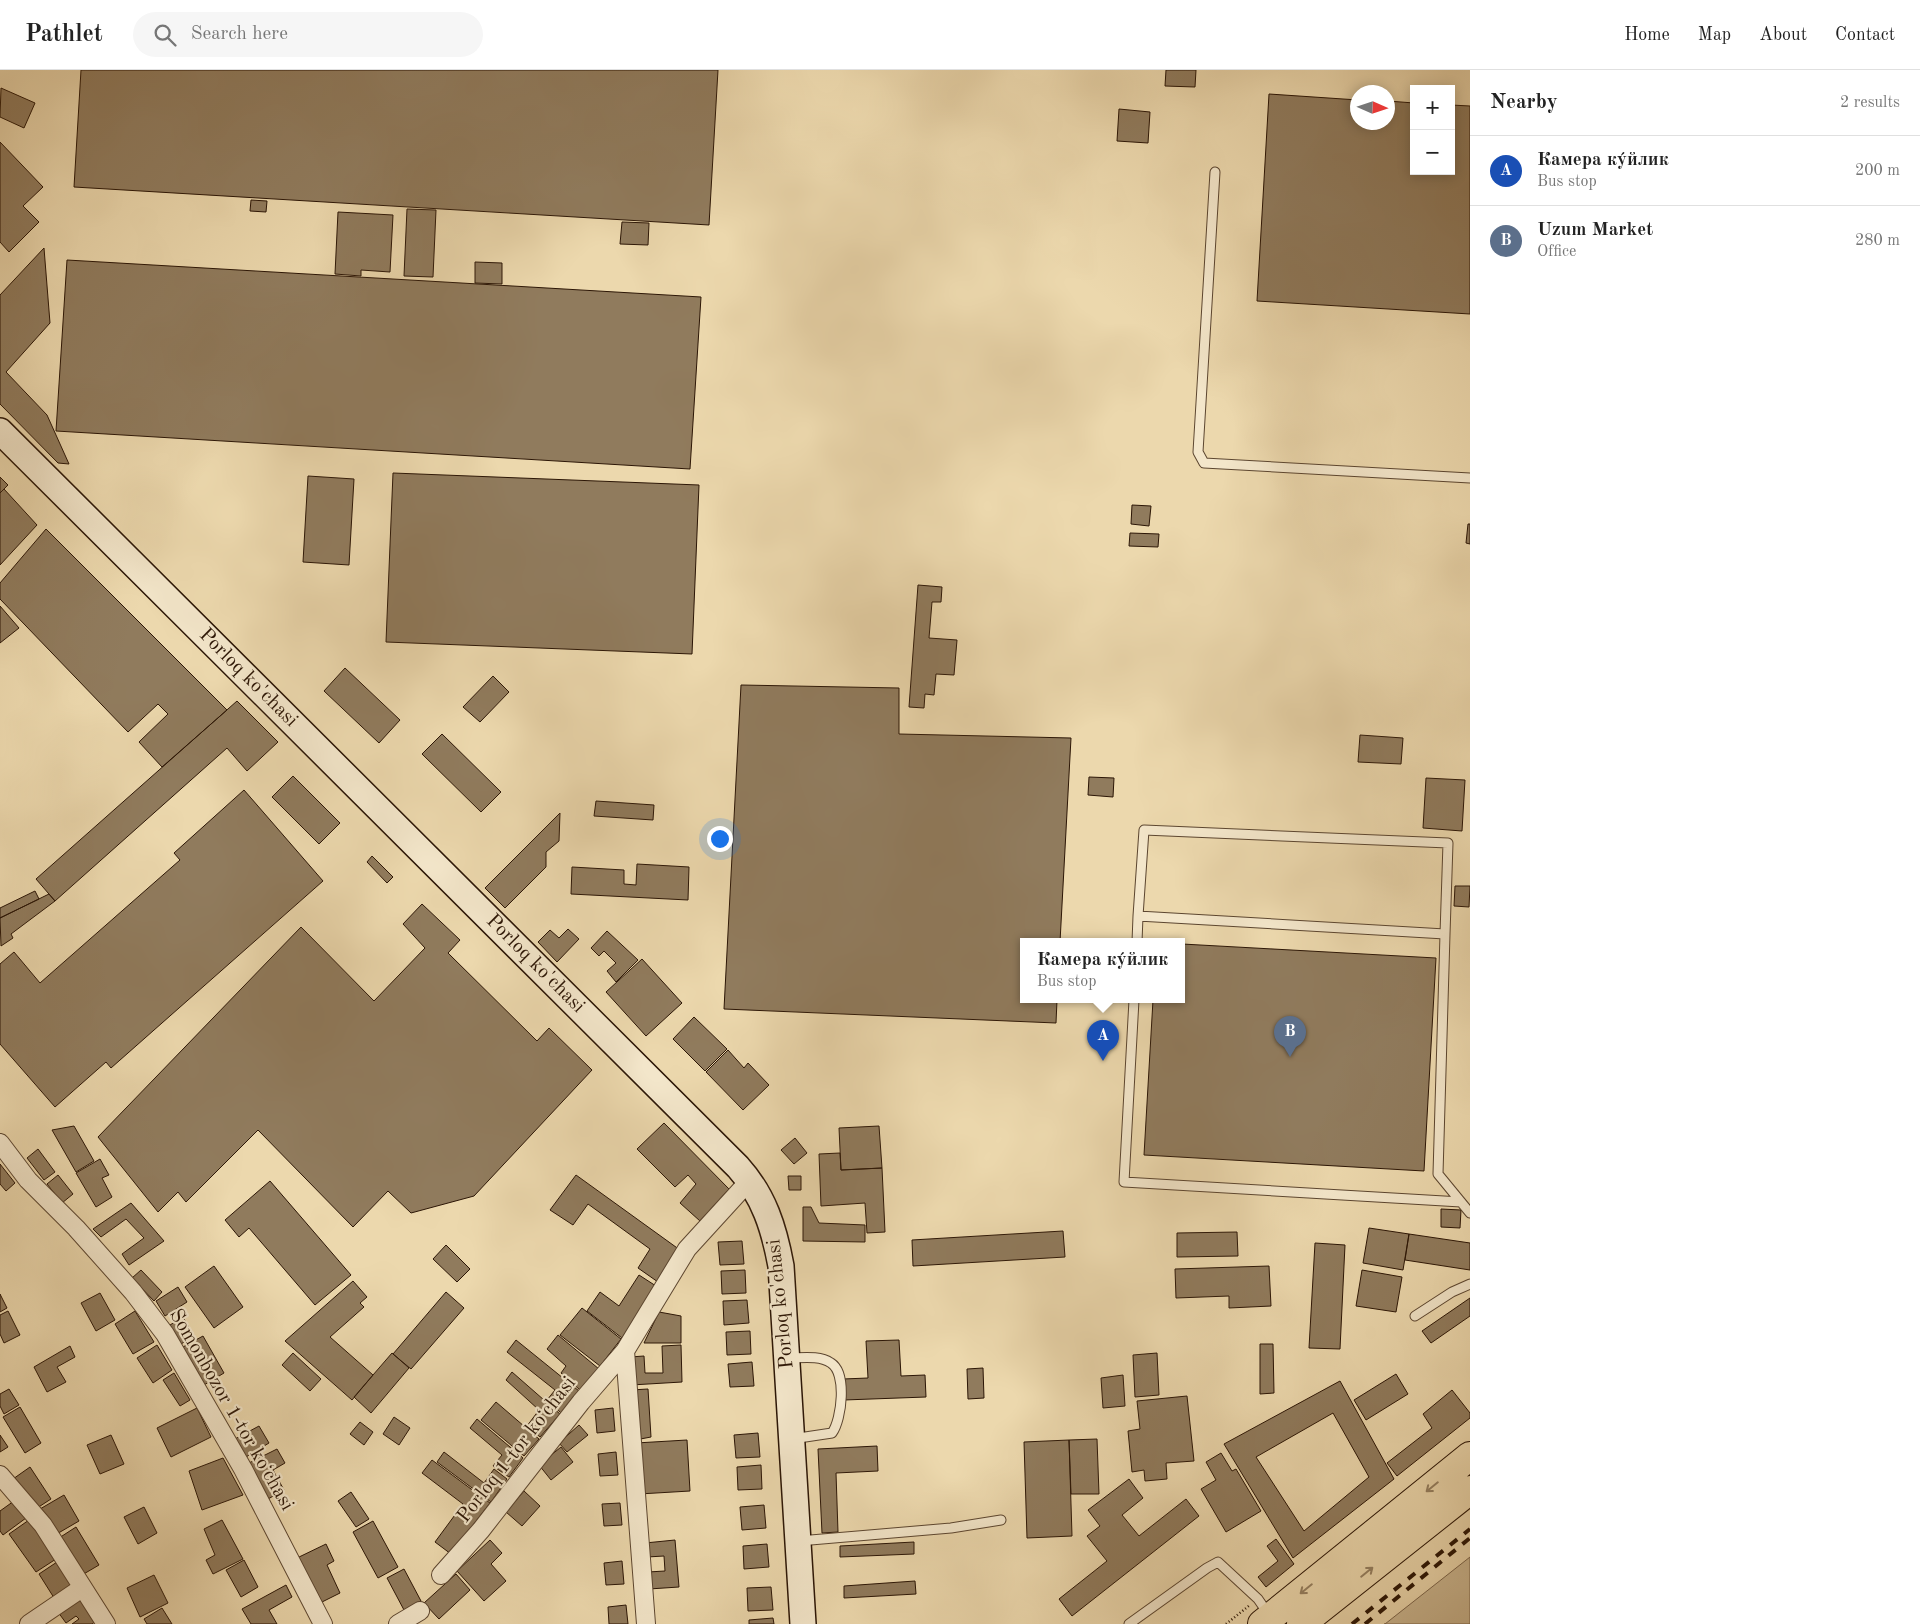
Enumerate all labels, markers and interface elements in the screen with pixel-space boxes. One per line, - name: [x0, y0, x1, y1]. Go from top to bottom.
- search box: [133, 12, 483, 57]
- icon: search: [151, 21, 179, 49]
- text: Pathlet: [25, 23, 103, 47]
- text: Search here: [191, 25, 288, 44]
- text: Home: [1624, 26, 1670, 44]
- text: Map: [1698, 26, 1731, 44]
- text: About: [1759, 26, 1807, 44]
- text: Contact: [1835, 26, 1895, 44]
- north arrow: [1350, 85, 1395, 130]
- map controls: [1410, 85, 1455, 175]
- button: +: [1410, 85, 1455, 130]
- text: Nearby: [1490, 92, 1558, 113]
- text: 2 results: [1840, 95, 1900, 111]
- button: −: [1410, 130, 1455, 175]
- text: Камера ку́йлик: [1537, 151, 1669, 170]
- text: A: [1500, 163, 1512, 179]
- text: 200 m: [1855, 163, 1900, 179]
- text: Bus stop: [1537, 174, 1597, 190]
- text: Uzum Market: [1537, 221, 1653, 240]
- text: B: [1500, 233, 1512, 249]
- text: 280 m: [1855, 233, 1900, 249]
- text: Office: [1537, 244, 1576, 260]
- street label: Porloq ko'chasi: [195, 625, 301, 731]
- your location: [707, 826, 733, 852]
- street label: Porloq ko'chasi: [482, 911, 588, 1017]
- popup: [1020, 938, 1185, 1003]
- text: Камера ку́йлик: [1037, 951, 1168, 970]
- text: Bus stop: [1037, 974, 1096, 990]
- pin: B: [1274, 1016, 1306, 1057]
- pin: A: [1087, 1020, 1119, 1061]
- street label: Porloq ko'chasi: [764, 1238, 798, 1370]
- street label: Somonbozor 1-tor koʻchasi: [165, 1306, 297, 1514]
- street label: Porloq 1-tor koʻchasi: [454, 1373, 580, 1527]
- one-way arrow: [1426, 1481, 1439, 1492]
- one-way arrow: [1360, 1566, 1373, 1577]
- one-way arrow: [1300, 1583, 1313, 1594]

